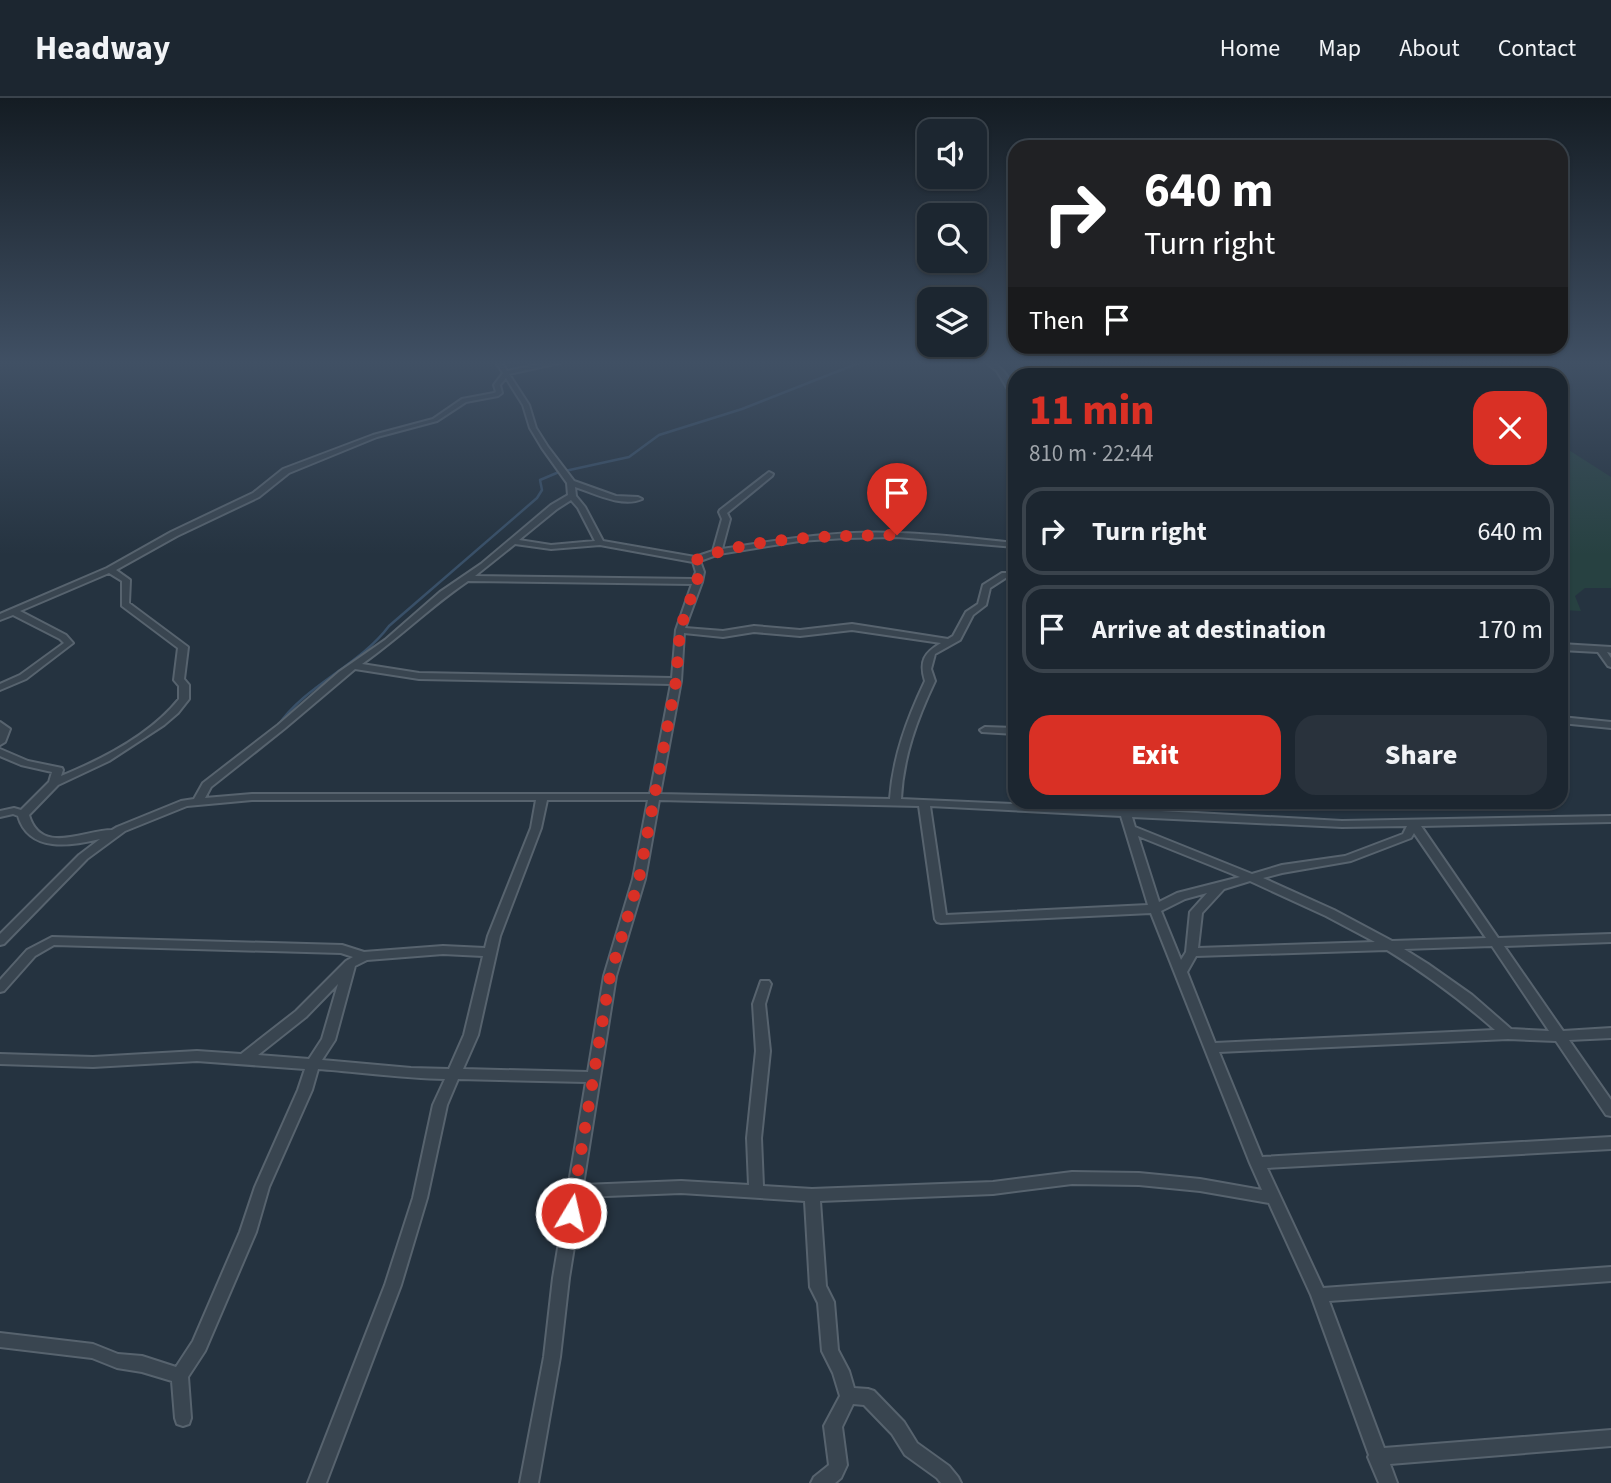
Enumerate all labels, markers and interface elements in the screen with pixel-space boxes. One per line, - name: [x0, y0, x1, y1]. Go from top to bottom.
- text: Headway: [35, 25, 170, 72]
- text: Home: [1220, 31, 1280, 66]
- text: Map: [1318, 31, 1361, 66]
- text: About: [1399, 31, 1460, 66]
- text: Contact: [1498, 31, 1576, 66]
- map controls: [917, 119, 987, 357]
- button: sound: [917, 119, 987, 189]
- text: 640 m: [1144, 156, 1273, 226]
- icon: right: [1029, 168, 1120, 259]
- button: search: [917, 203, 987, 273]
- text: Turn right: [1144, 221, 1275, 267]
- button: layers: [917, 287, 987, 357]
- icon: arrive: [1098, 301, 1136, 339]
- text: Then: [1029, 302, 1084, 339]
- text: 11 min: [1029, 381, 1155, 441]
- button: close: [1473, 391, 1547, 465]
- text: 810 m · 22:44: [1029, 437, 1153, 470]
- pin: [867, 463, 927, 535]
- icon: arrive: [878, 474, 916, 512]
- icon: right: [1033, 512, 1071, 550]
- text: Turn right: [1092, 513, 1207, 550]
- text: 640 m: [1477, 513, 1543, 550]
- icon: arrive: [1033, 610, 1071, 648]
- text: Arrive at destination: [1092, 611, 1326, 648]
- text: 170 m: [1477, 611, 1543, 648]
- button: Exit: [1029, 715, 1281, 795]
- button: Share: [1295, 715, 1547, 795]
- position arrow: [534, 1176, 608, 1250]

